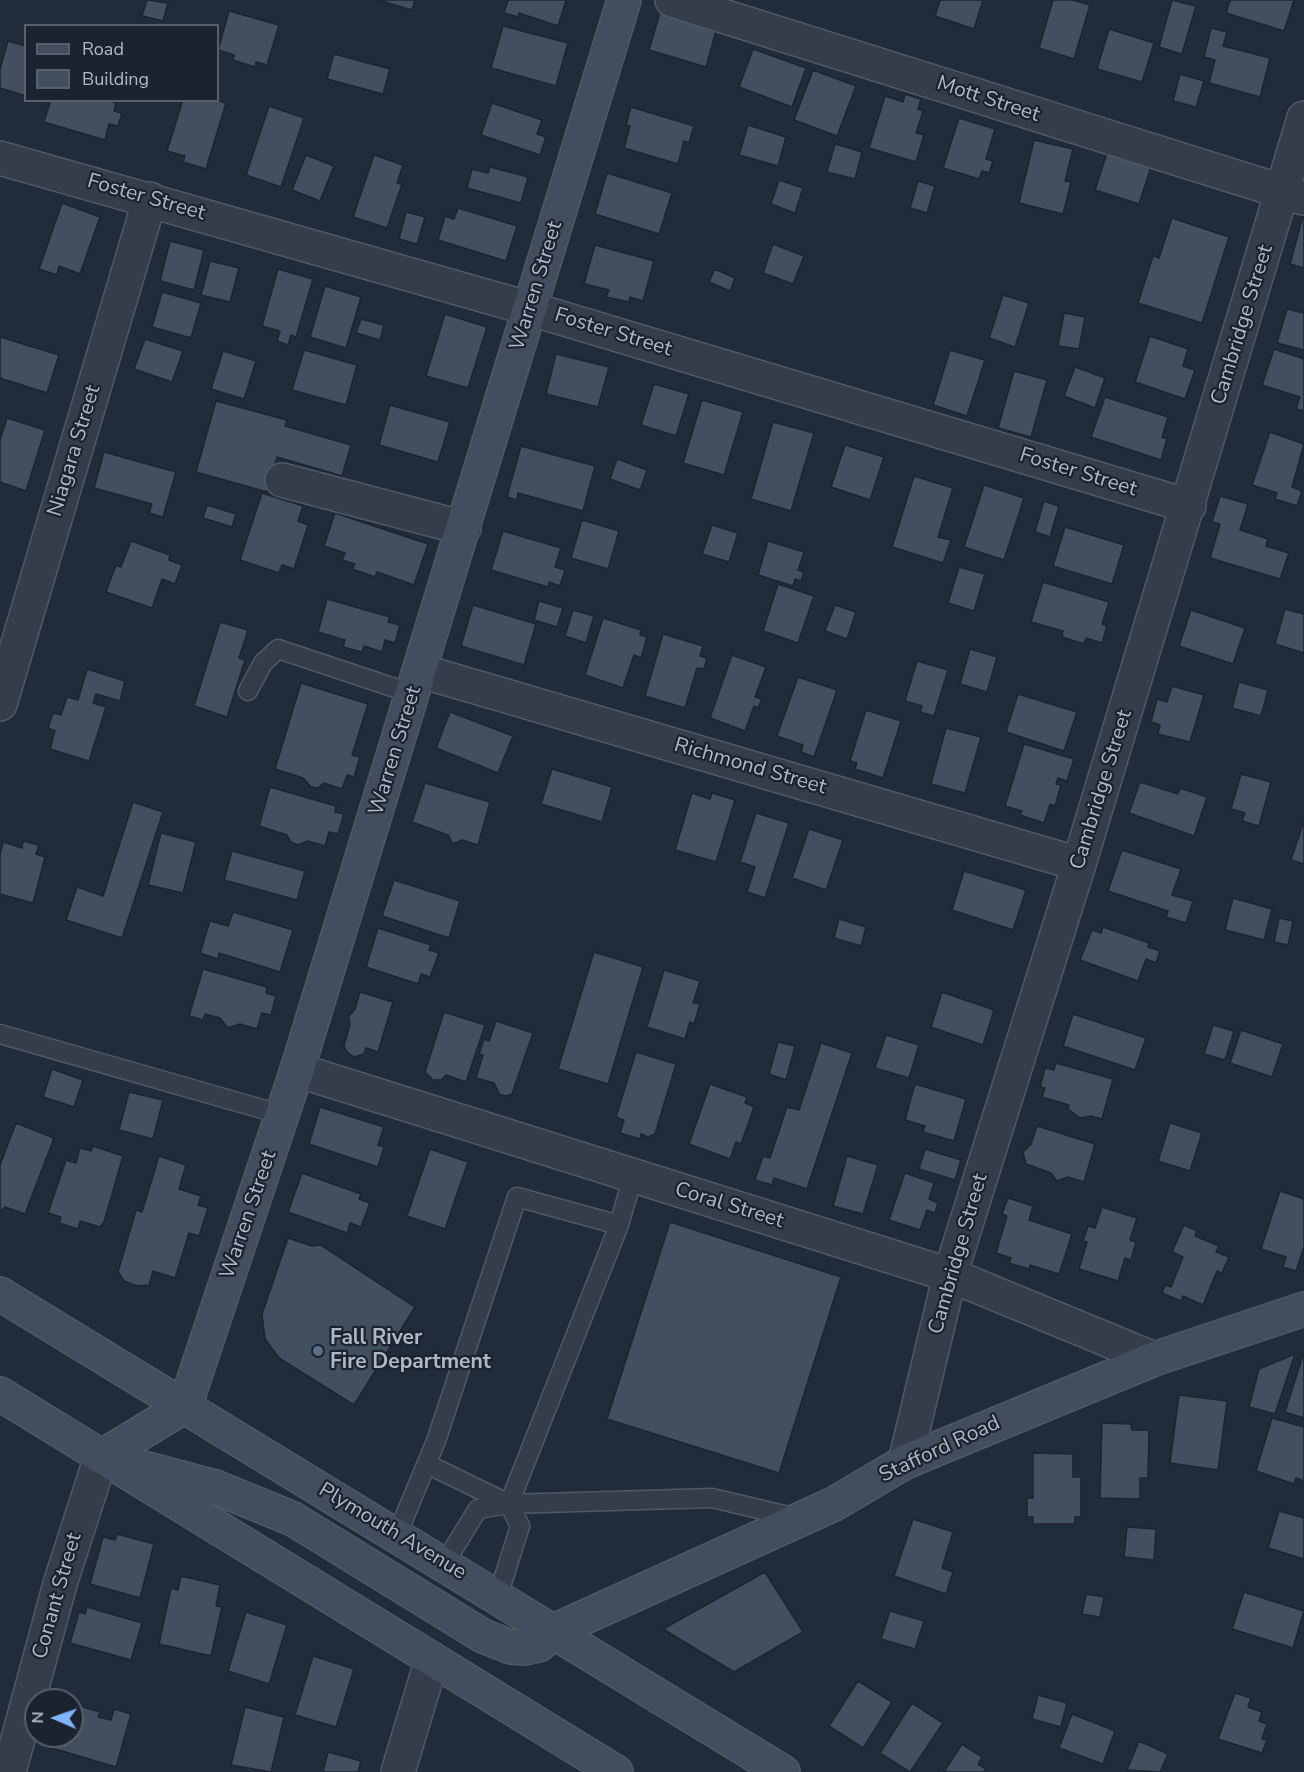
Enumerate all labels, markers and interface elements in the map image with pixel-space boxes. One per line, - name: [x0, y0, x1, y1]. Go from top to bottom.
- legend: [24, 24, 219, 102]
- text: Road: [82, 37, 124, 61]
- text: Building: [82, 67, 149, 91]
- street label: Mott Street: [933, 72, 1043, 128]
- street label: Foster Street: [84, 169, 208, 227]
- street label: Warren Street: [505, 218, 569, 354]
- street label: Cambridge Street: [1207, 242, 1279, 408]
- street label: Foster Street: [551, 303, 675, 363]
- street label: Niagara Street: [43, 382, 107, 520]
- street label: Foster Street: [1016, 443, 1140, 503]
- street label: Warren Street: [364, 683, 428, 819]
- street label: Cambridge Street: [1066, 707, 1138, 873]
- street label: Richmond Street: [671, 733, 829, 801]
- street label: Warren Street: [215, 1148, 283, 1282]
- street label: Cambridge Street: [924, 1171, 994, 1337]
- street label: Coral Street: [672, 1178, 786, 1234]
- place label: Fall River Fire Department: [330, 1326, 491, 1376]
- marker: Fall River Fire Department: [311, 1344, 325, 1358]
- street label: Stafford Road: [876, 1411, 1004, 1489]
- street label: Plymouth Avenue: [314, 1478, 470, 1586]
- street label: Conant Street: [28, 1530, 88, 1662]
- north arrow: [24, 1688, 84, 1748]
- text: N: [27, 1711, 49, 1724]

